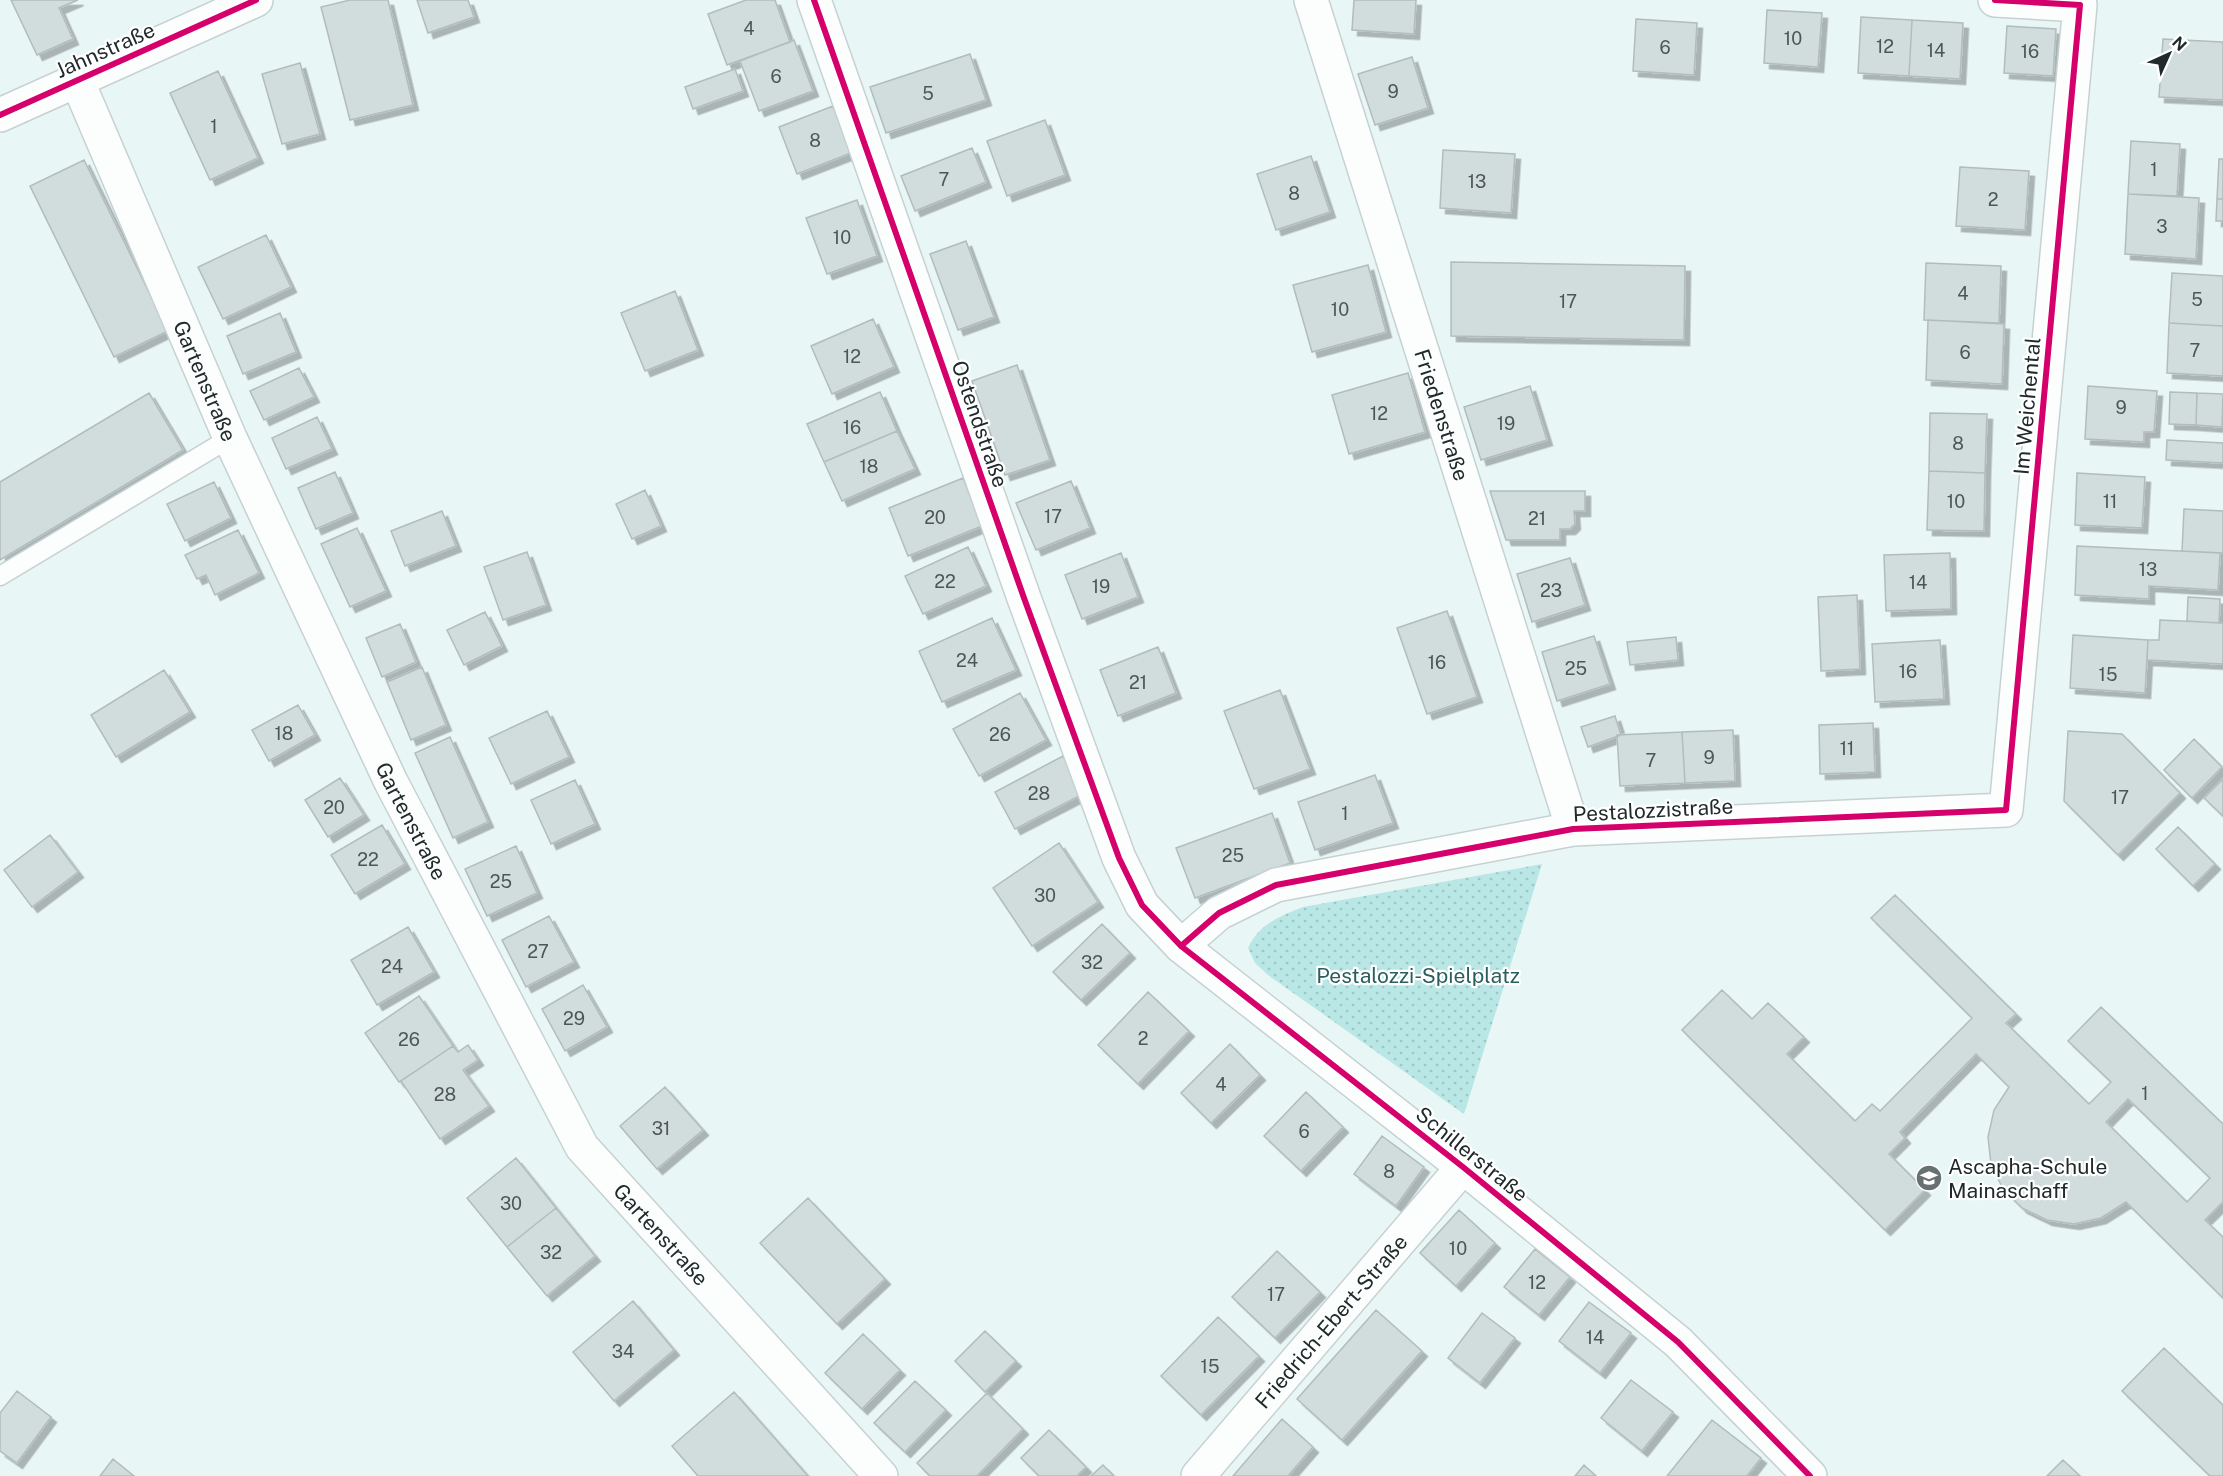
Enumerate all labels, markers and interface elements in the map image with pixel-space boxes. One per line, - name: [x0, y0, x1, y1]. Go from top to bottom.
- street label: Jahnstraße: [51, 17, 159, 83]
- house number: 4: [743, 18, 755, 39]
- north arrow: [2139, 24, 2199, 84]
- house number: 10: [1784, 28, 1802, 49]
- text: N: [2168, 33, 2190, 55]
- house number: 12: [1876, 36, 1894, 57]
- house number: 6: [1659, 37, 1671, 58]
- house number: 14: [1927, 40, 1945, 61]
- house number: 16: [2021, 41, 2039, 62]
- house number: 6: [770, 66, 782, 87]
- house number: 9: [1387, 81, 1399, 102]
- house number: 5: [922, 83, 934, 104]
- house number: 1: [210, 116, 218, 137]
- house number: 8: [809, 130, 821, 151]
- house number: 1: [2150, 159, 2158, 180]
- house number: 7: [939, 169, 949, 190]
- house number: 13: [1468, 171, 1486, 192]
- house number: 8: [1288, 183, 1300, 204]
- house number: 2: [1988, 189, 1998, 210]
- house number: 3: [2156, 216, 2168, 237]
- house number: 10: [833, 227, 851, 248]
- house number: 4: [1957, 283, 1969, 304]
- house number: 5: [2191, 289, 2203, 310]
- house number: 17: [1559, 291, 1577, 312]
- house number: 10: [1331, 299, 1349, 320]
- street label: Gartenstraße: [169, 316, 242, 445]
- street label: Im Weichental: [2009, 336, 2045, 476]
- house number: 7: [2190, 340, 2200, 361]
- house number: 6: [1959, 342, 1971, 363]
- house number: 12: [843, 346, 861, 367]
- street label: Friedenstraße: [1410, 346, 1475, 484]
- street label: Ostendstraße: [947, 357, 1013, 491]
- house number: 9: [2115, 397, 2127, 418]
- house number: 12: [1370, 403, 1388, 424]
- house number: 19: [1497, 413, 1515, 434]
- house number: 16: [843, 417, 861, 438]
- house number: 8: [1952, 433, 1964, 454]
- house number: 18: [860, 456, 878, 477]
- house number: 10: [1947, 491, 1965, 512]
- house number: 11: [2103, 491, 2117, 512]
- house number: 17: [1044, 506, 1062, 527]
- house number: 20: [924, 507, 946, 528]
- house number: 21: [1528, 508, 1546, 529]
- house number: 13: [2139, 559, 2157, 580]
- house number: 22: [934, 571, 956, 592]
- house number: 14: [1909, 572, 1927, 593]
- house number: 19: [1092, 576, 1110, 597]
- house number: 23: [1540, 580, 1562, 601]
- house number: 24: [956, 650, 978, 671]
- house number: 16: [1428, 652, 1446, 673]
- house number: 25: [1565, 658, 1587, 679]
- house number: 16: [1899, 661, 1917, 682]
- house number: 15: [2099, 664, 2117, 685]
- house number: 21: [1129, 672, 1147, 693]
- house number: 18: [275, 723, 293, 744]
- house number: 26: [989, 724, 1011, 745]
- house number: 11: [1840, 738, 1854, 759]
- house number: 9: [1703, 747, 1715, 768]
- house number: 7: [1646, 750, 1656, 771]
- street label: Gartenstraße: [371, 758, 452, 884]
- house number: 28: [1028, 783, 1050, 804]
- house number: 17: [2111, 787, 2129, 808]
- street label: Pestalozzistraße: [1572, 793, 1734, 827]
- house number: 20: [323, 797, 345, 818]
- house number: 1: [1341, 803, 1349, 824]
- house number: 25: [1222, 845, 1244, 866]
- house number: 22: [357, 849, 379, 870]
- house number: 25: [490, 871, 512, 892]
- house number: 30: [1034, 885, 1056, 906]
- house number: 27: [527, 941, 549, 962]
- house number: 32: [1081, 952, 1103, 973]
- house number: 24: [381, 956, 403, 977]
- park label: Pestalozzi-Spielplatz: [1316, 963, 1520, 988]
- house number: 29: [563, 1008, 585, 1029]
- house number: 2: [1138, 1028, 1148, 1049]
- house number: 26: [398, 1029, 420, 1050]
- house number: 4: [1215, 1074, 1227, 1095]
- house number: 1: [2141, 1083, 2149, 1104]
- house number: 28: [434, 1084, 456, 1105]
- street label: Schillerstraße: [1411, 1101, 1533, 1207]
- house number: 31: [652, 1118, 670, 1139]
- house number: 6: [1298, 1121, 1310, 1142]
- place label: Ascapha-Schule Mainaschaff: [1948, 1154, 2107, 1203]
- house number: 8: [1383, 1161, 1395, 1182]
- school or university icon: Ascapha-Schule Mainaschaff: [1914, 1163, 1944, 1193]
- street label: Gartenstraße: [609, 1178, 714, 1290]
- house number: 30: [500, 1193, 522, 1214]
- street label: Friedrich-Ebert-Straße: [1249, 1229, 1412, 1413]
- house number: 10: [1449, 1238, 1467, 1259]
- house number: 32: [540, 1242, 562, 1263]
- house number: 12: [1528, 1272, 1546, 1293]
- house number: 17: [1267, 1284, 1285, 1305]
- house number: 14: [1586, 1327, 1604, 1348]
- house number: 34: [612, 1341, 634, 1362]
- house number: 15: [1201, 1356, 1219, 1377]

